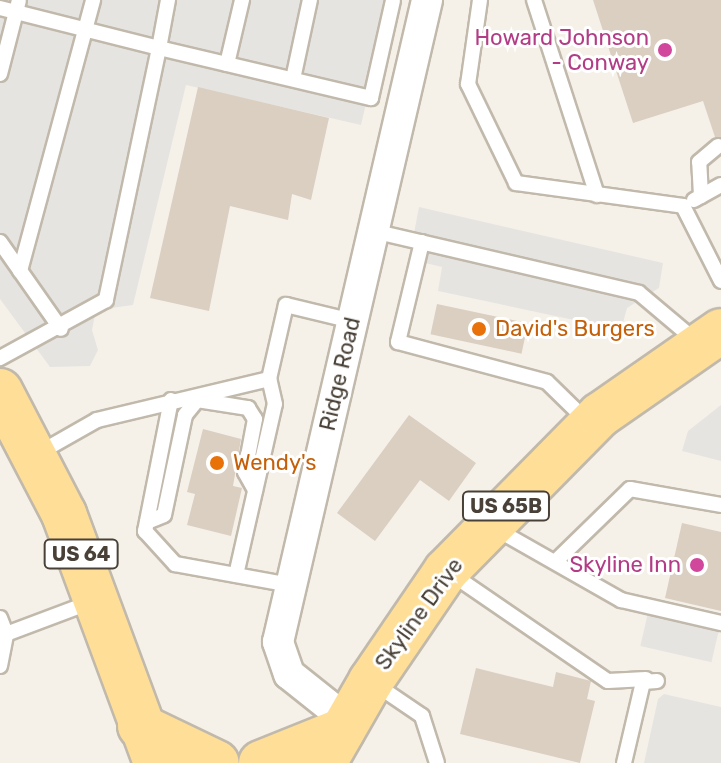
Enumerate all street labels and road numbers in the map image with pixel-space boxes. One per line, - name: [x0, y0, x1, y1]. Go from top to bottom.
- street label: Ridge Road: [314, 315, 366, 433]
- road number: US 65B: [460, 490, 552, 522]
- road number: US 64: [43, 538, 119, 570]
- street label: Skyline Drive: [370, 553, 468, 675]

